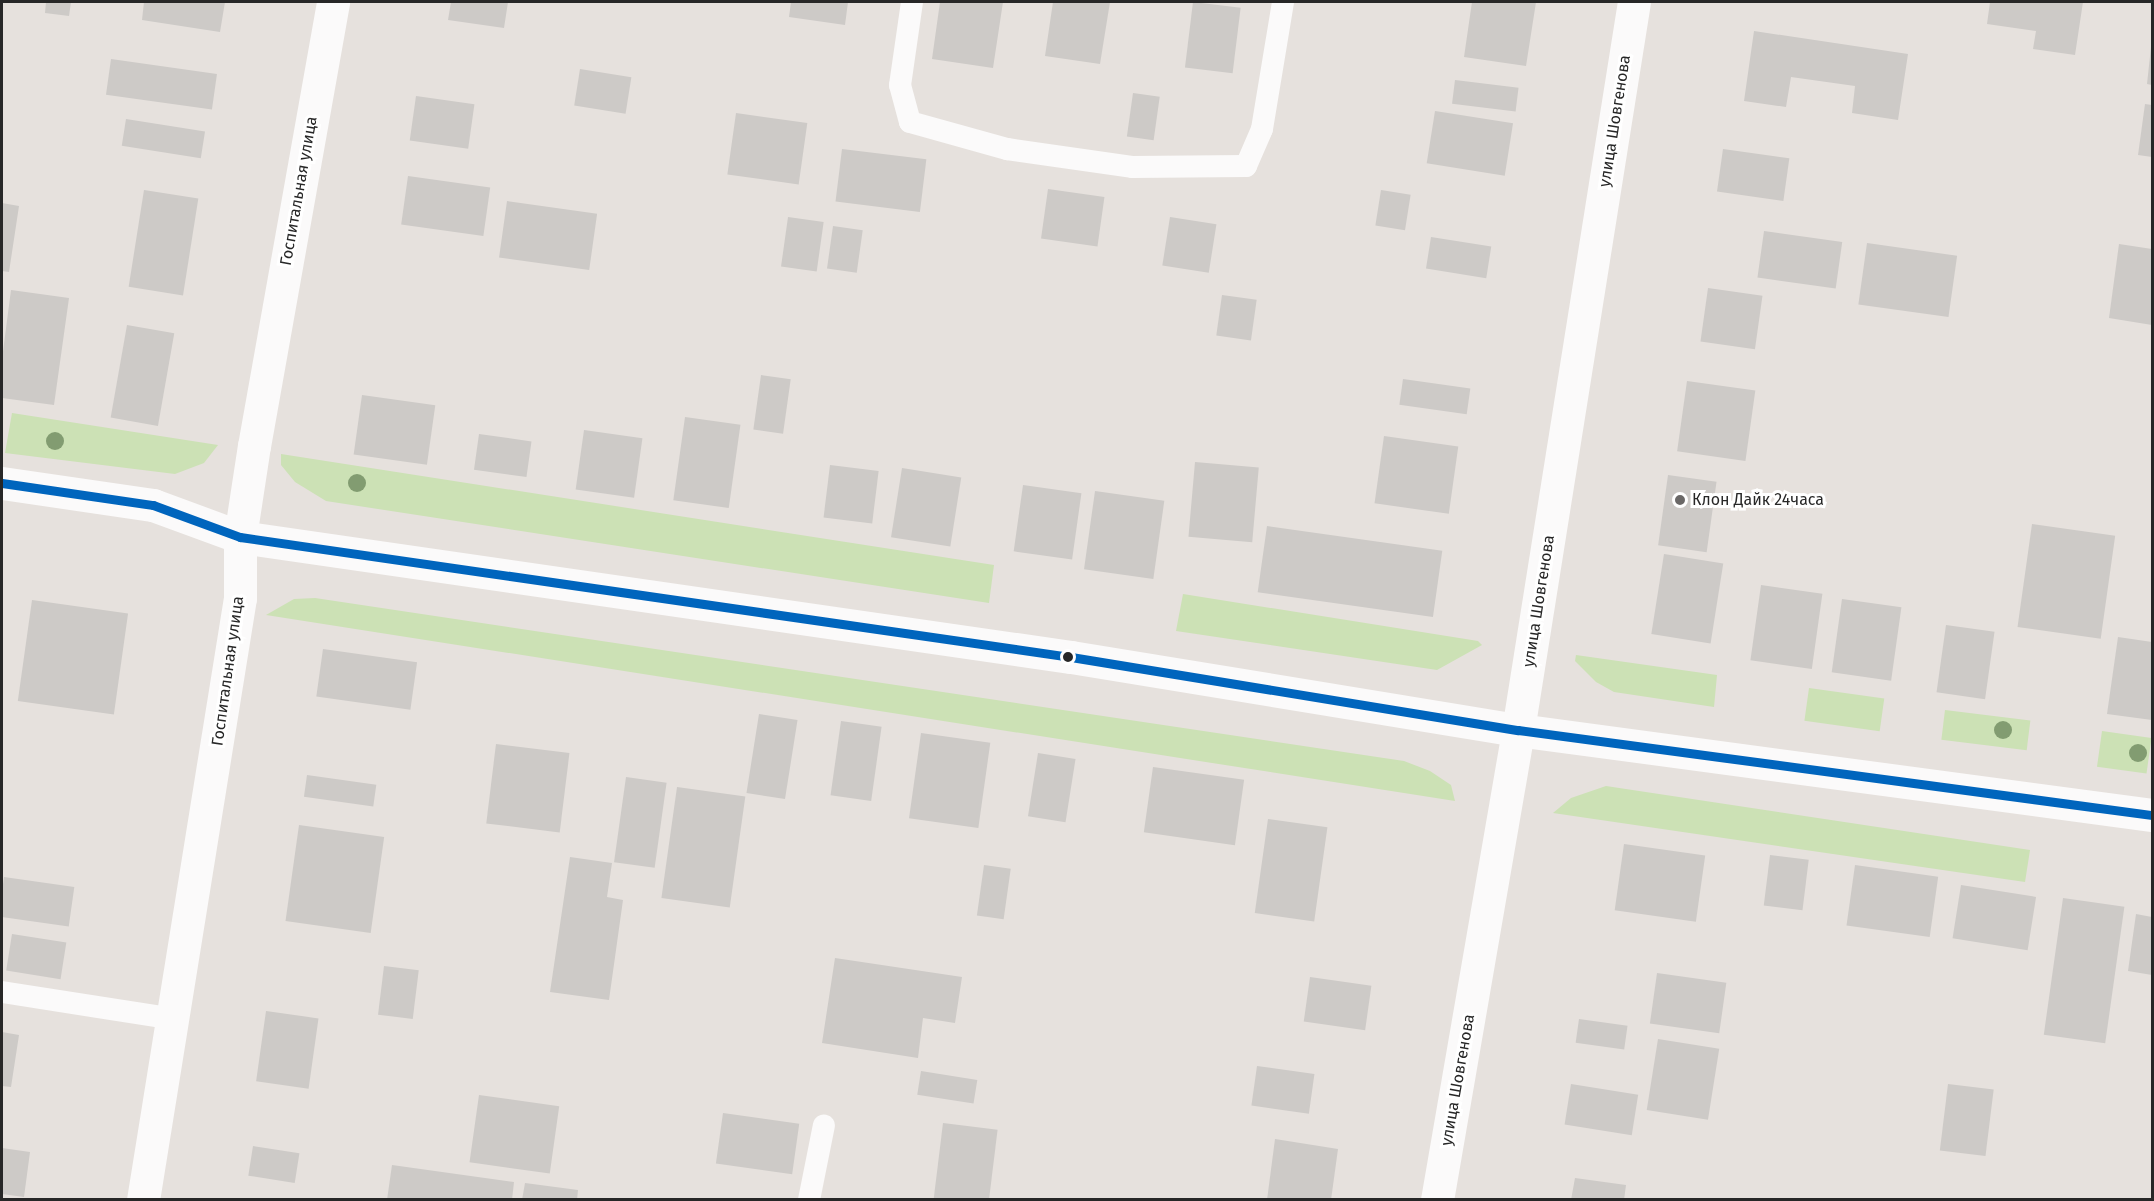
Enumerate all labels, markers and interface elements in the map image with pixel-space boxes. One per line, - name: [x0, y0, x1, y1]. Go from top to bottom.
- street label: улица Шовгенова: [1595, 54, 1635, 188]
- street label: Госпитальная улица: [276, 115, 322, 267]
- place label: Клон Дайк 24часа: [1692, 490, 1824, 510]
- marker: Клон Дайк 24часа: [1673, 493, 1687, 507]
- street label: улица Шовгенова: [1519, 534, 1559, 668]
- street label: Госпитальная улица: [208, 595, 248, 747]
- unlabelled marker: [1062, 651, 1074, 663]
- street label: улица Шовгенова: [1437, 1013, 1479, 1147]

